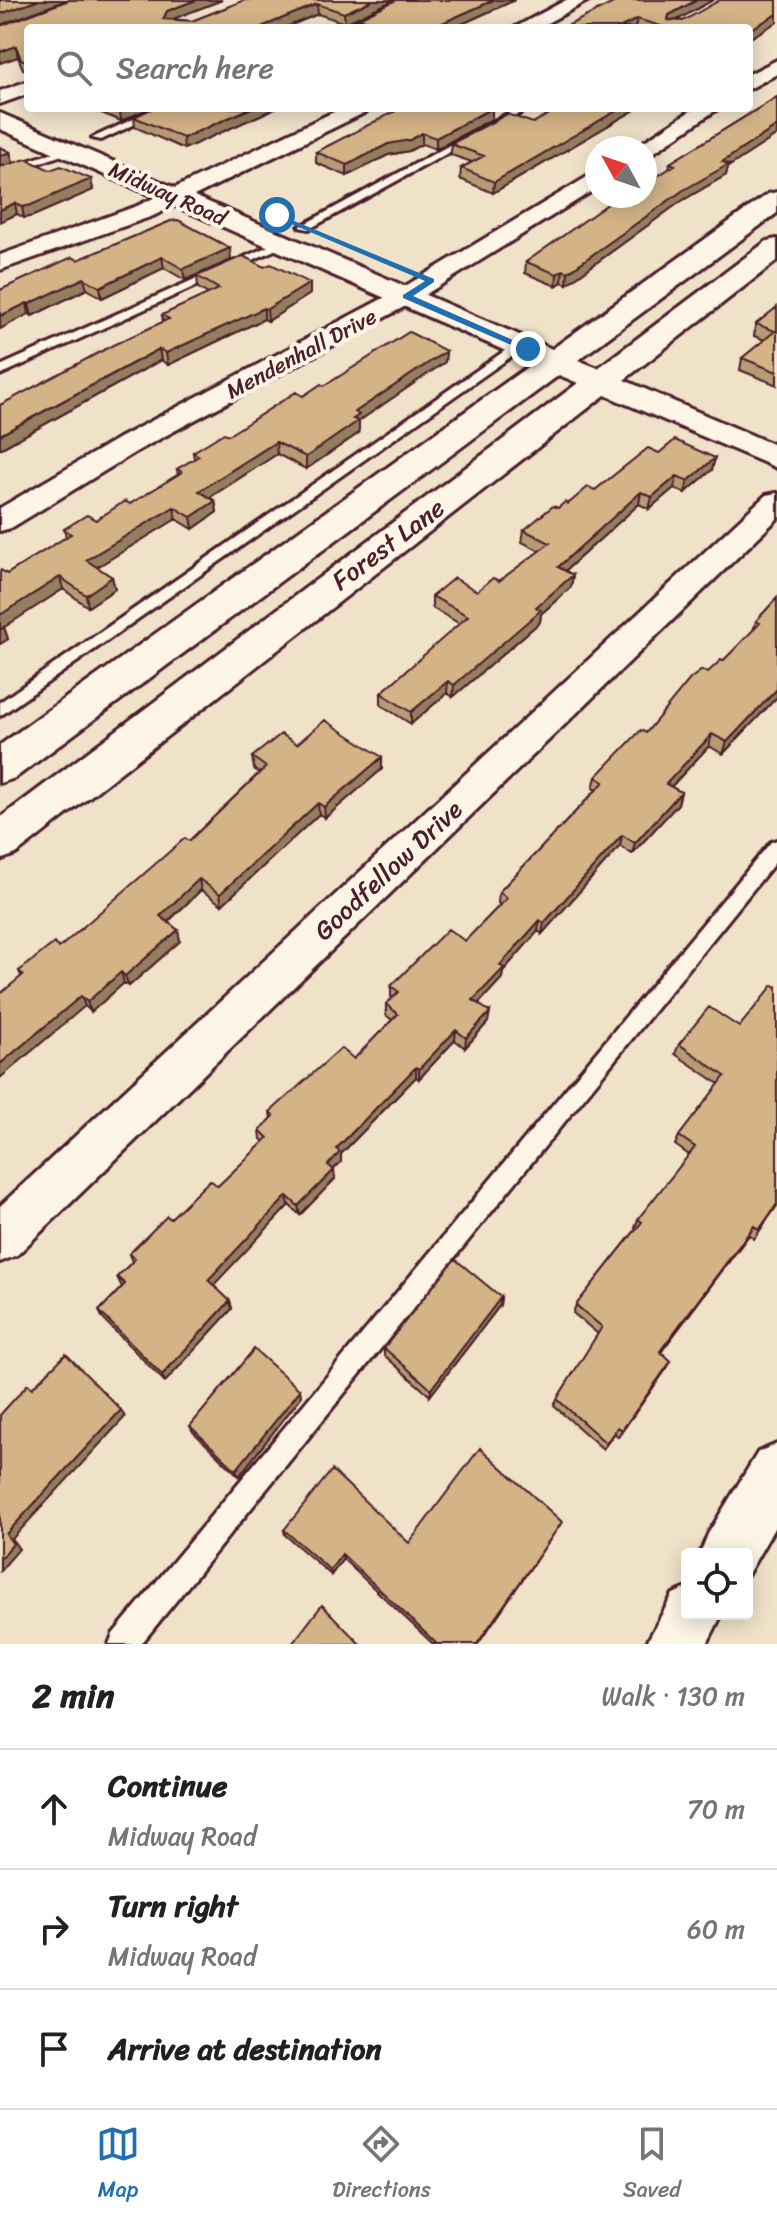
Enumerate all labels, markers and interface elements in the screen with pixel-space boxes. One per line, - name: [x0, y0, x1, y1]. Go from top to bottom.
- search box: [24, 24, 753, 112]
- text: Search here: [116, 41, 274, 95]
- icon: search: [52, 46, 96, 90]
- north arrow: [585, 136, 657, 208]
- street label: Midway Road: [102, 150, 234, 237]
- route start: [259, 197, 295, 233]
- street label: Mendenhall Drive: [219, 297, 384, 410]
- route end: [510, 331, 546, 367]
- street label: Forest Lane: [321, 486, 455, 602]
- street label: Goodfellow Drive: [303, 788, 474, 952]
- map controls: [681, 1548, 753, 1620]
- button: locate: [681, 1548, 753, 1620]
- text: 2 min: [32, 1666, 114, 1726]
- text: Walk · 130 m: [602, 1673, 745, 1719]
- text: Continue: [108, 1759, 227, 1813]
- text: 70 m: [687, 1786, 745, 1832]
- icon: ahead: [32, 1787, 76, 1831]
- text: Midway Road: [108, 1813, 257, 1859]
- text: Turn right: [108, 1879, 238, 1933]
- text: 60 m: [687, 1906, 745, 1952]
- icon: right: [32, 1907, 76, 1951]
- text: Midway Road: [108, 1933, 257, 1979]
- text: Arrive at destination: [108, 2022, 382, 2076]
- icon: arrive: [32, 2027, 76, 2071]
- tab: Map: [96, 2122, 140, 2209]
- tab: Directions: [332, 2122, 431, 2209]
- tab: Saved: [623, 2122, 681, 2209]

